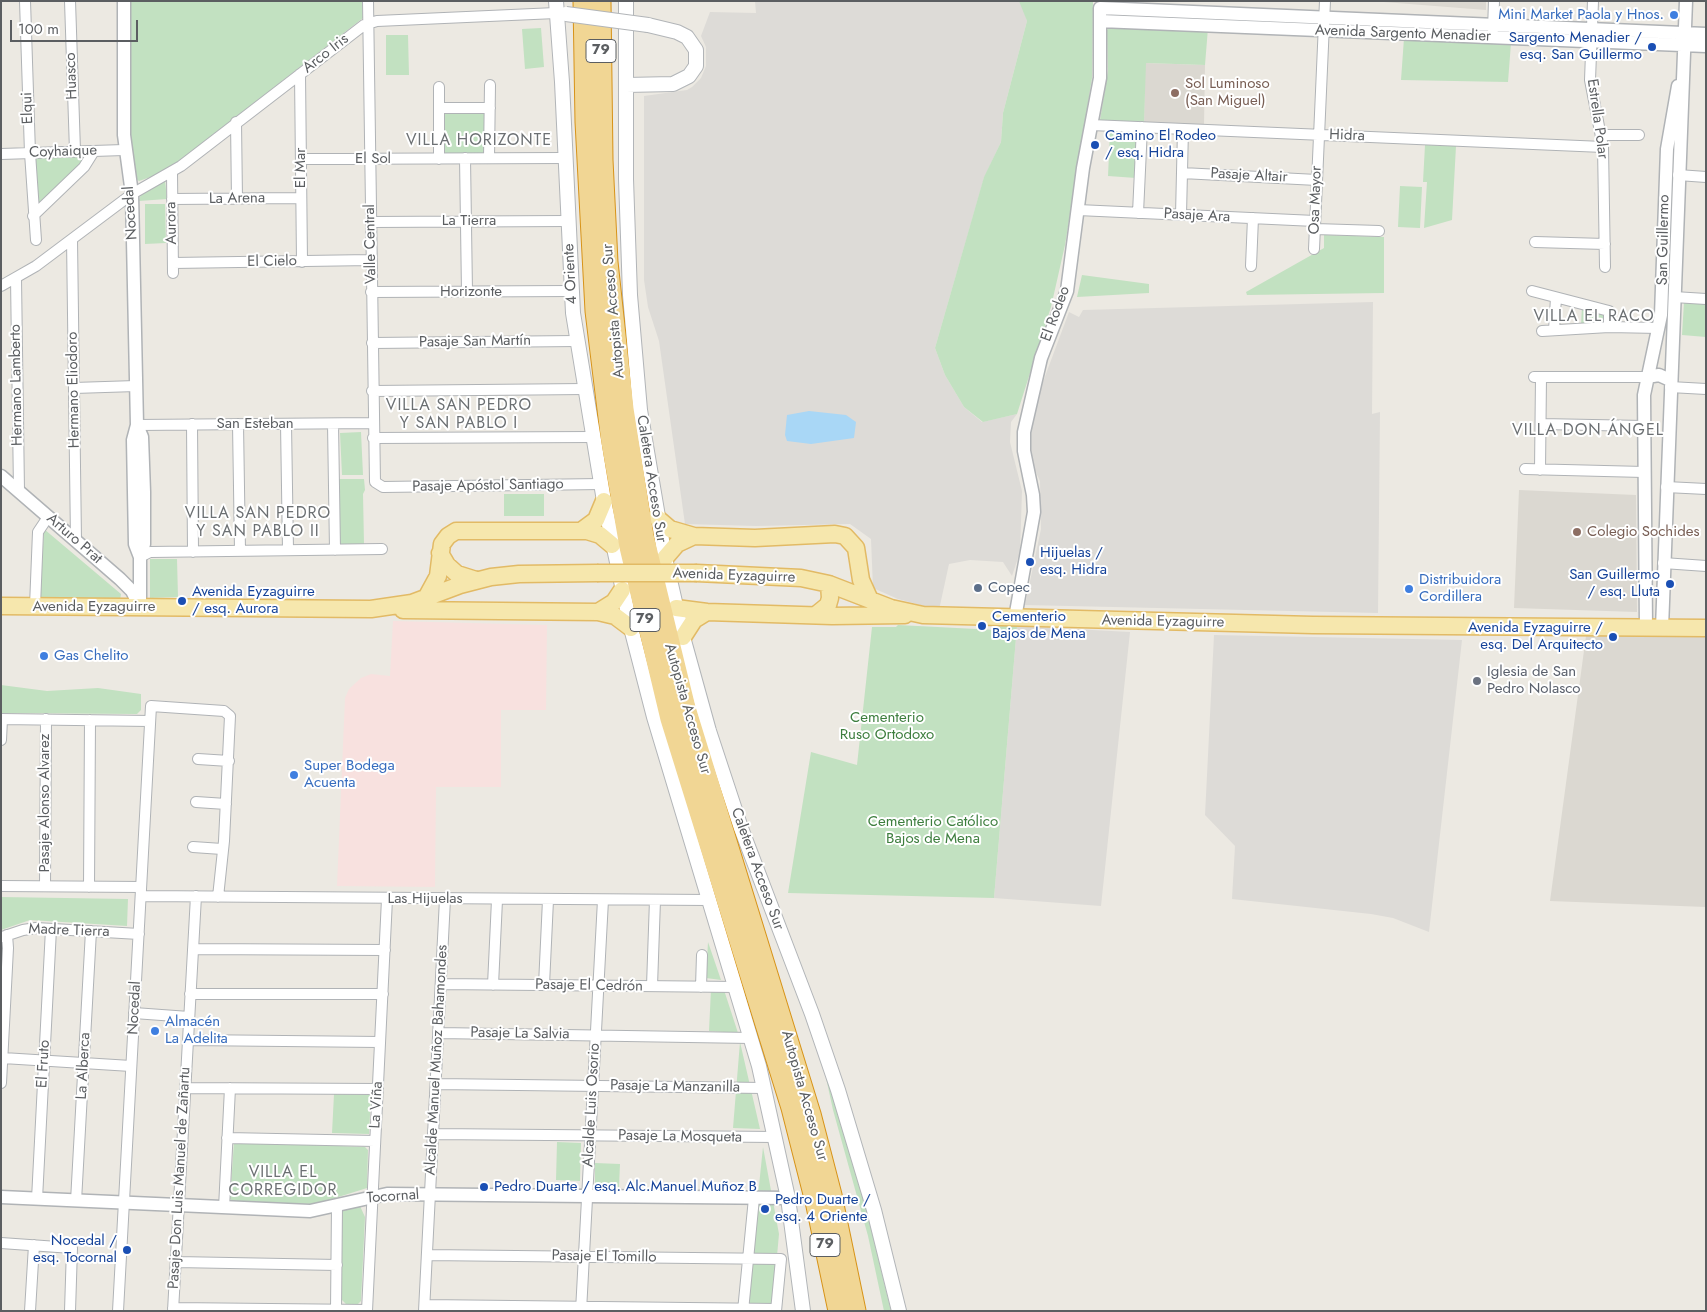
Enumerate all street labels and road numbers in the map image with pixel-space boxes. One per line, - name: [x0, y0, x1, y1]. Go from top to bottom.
- street label: Avenida Sargento Menadier: [1315, 22, 1491, 46]
- street label: Arco Iris: [299, 30, 353, 78]
- road number: 79: [586, 40, 616, 62]
- street label: Huasco: [62, 52, 82, 100]
- street label: Estrella Polar: [1582, 78, 1612, 160]
- street label: Elqui: [18, 92, 38, 124]
- street label: Hidra: [1329, 126, 1365, 146]
- street label: Coyhaique: [29, 142, 97, 162]
- street label: El Mar: [292, 148, 310, 188]
- street label: El Sol: [355, 150, 391, 168]
- street label: Pasaje Altair: [1210, 165, 1288, 187]
- street label: Osa Mayor: [1306, 165, 1326, 235]
- street label: Nocedal: [120, 185, 142, 241]
- street label: La Arena: [209, 190, 265, 208]
- street label: San Guillermo: [1654, 194, 1674, 286]
- street label: Aurora: [163, 201, 181, 245]
- street label: Valle Central: [361, 204, 381, 284]
- street label: Pasaje Ara: [1163, 205, 1231, 227]
- street label: La Tierra: [442, 212, 496, 230]
- street label: 4 Oriente: [560, 243, 582, 305]
- street label: Autopista Acceso Sur: [599, 243, 629, 379]
- street label: El Cielo: [247, 253, 297, 271]
- street label: Horizonte: [440, 283, 502, 301]
- street label: El Rodeo: [1038, 284, 1074, 344]
- street label: Hermano Lamberto: [7, 324, 27, 446]
- street label: Hermano Eliodoro: [64, 331, 84, 449]
- street label: Pasaje San Martín: [419, 332, 531, 352]
- street label: Caletera Acceso Sur: [632, 414, 670, 544]
- street label: San Esteban: [216, 415, 294, 433]
- street label: Pasaje Apóstol Santiago: [412, 476, 564, 496]
- street label: Arturo Prat: [42, 510, 106, 568]
- street label: Avenida Eyzaguirre: [672, 565, 796, 587]
- street label: Avenida Eyzaguirre: [33, 598, 155, 616]
- road number: 79: [630, 608, 660, 632]
- street label: Avenida Eyzaguirre: [1101, 612, 1225, 632]
- street label: Autopista Acceso Sur: [660, 642, 714, 776]
- street label: Pasaje Alonso Alvarez: [36, 734, 54, 872]
- street label: Caletera Acceso Sur: [727, 805, 787, 933]
- street label: Las Hijuelas: [387, 890, 463, 908]
- street label: Madre Tierra: [28, 921, 110, 941]
- street label: Alcalde Manuel Muñoz Bahamondes: [422, 944, 452, 1176]
- street label: Pasaje El Cedrón: [535, 976, 643, 996]
- street label: Nocedal: [125, 981, 145, 1035]
- street label: Pasaje La Salvia: [470, 1024, 570, 1044]
- street label: Autopista Acceso Sur: [777, 1029, 831, 1163]
- street label: La Alberca: [73, 1032, 95, 1100]
- street label: El Fruto: [34, 1039, 54, 1089]
- street label: Alcalde Luis Osorio: [580, 1043, 604, 1167]
- street label: Pasaje Don Luis Manuel de Zañartu: [165, 1066, 195, 1290]
- street label: Pasaje La Manzanilla: [610, 1077, 740, 1097]
- street label: La Viña: [367, 1081, 387, 1129]
- street label: Pasaje La Mosqueta: [618, 1127, 742, 1147]
- street label: Tocornal: [366, 1186, 420, 1208]
- road number: 79: [810, 1234, 840, 1256]
- street label: Pasaje El Tomillo: [551, 1247, 657, 1267]

